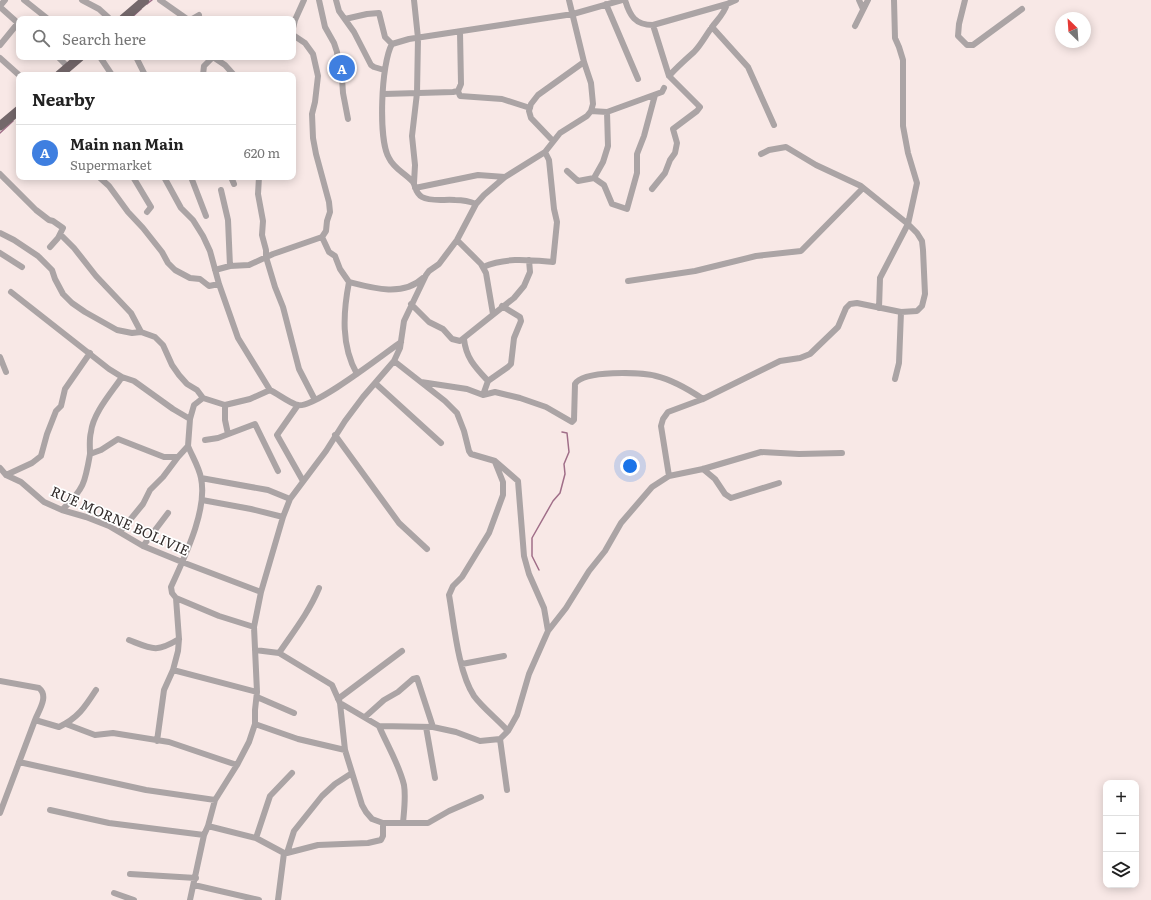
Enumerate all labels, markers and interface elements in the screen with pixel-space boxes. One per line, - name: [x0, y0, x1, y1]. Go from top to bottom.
- north arrow: [1055, 12, 1091, 48]
- search box: [16, 16, 296, 60]
- icon: search: [30, 27, 52, 49]
- text: Search here: [62, 27, 146, 50]
- pin: A: [329, 53, 355, 83]
- text: Nearby: [32, 86, 95, 111]
- text: Main nan Main: [70, 132, 184, 155]
- text: A: [40, 143, 50, 162]
- text: 620 m: [244, 143, 280, 162]
- text: Supermarket: [70, 155, 152, 174]
- your location: [620, 456, 640, 476]
- street label: RUE MORNE BOLIVIE: [48, 480, 193, 560]
- map controls: [1103, 780, 1139, 888]
- button: +: [1103, 780, 1139, 816]
- button: −: [1103, 816, 1139, 852]
- button: layers: [1103, 852, 1139, 888]

